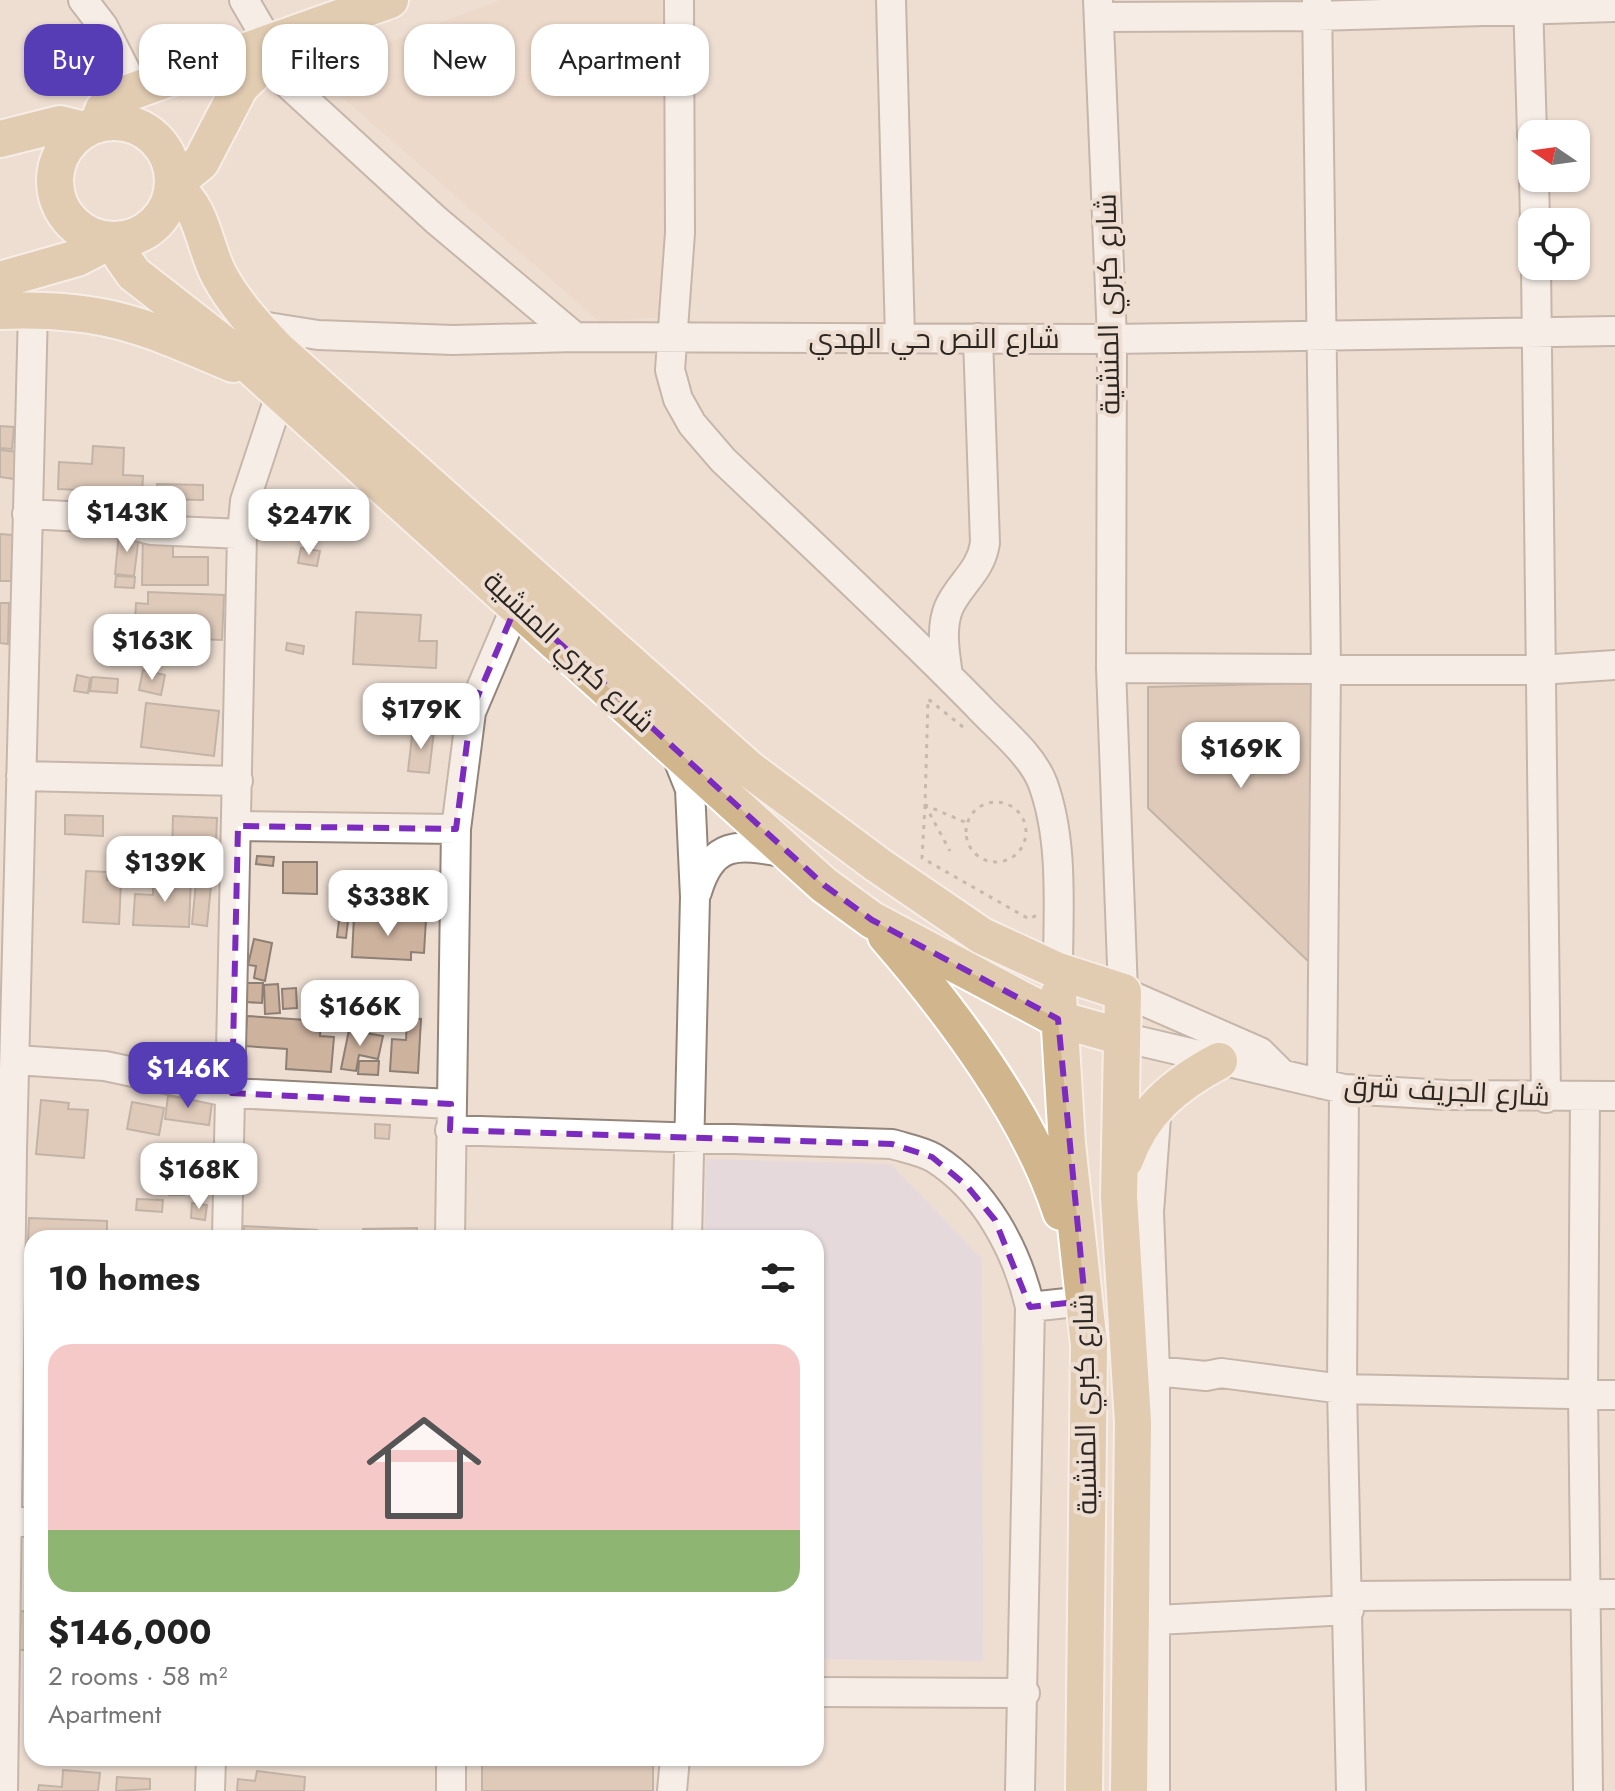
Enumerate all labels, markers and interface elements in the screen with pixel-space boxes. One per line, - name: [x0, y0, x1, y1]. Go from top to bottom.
- chip: Buy: [24, 24, 123, 96]
- chip: Rent: [139, 24, 246, 96]
- chip: Filters: [262, 24, 388, 96]
- chip: New: [404, 24, 515, 96]
- chip: Apartment: [531, 24, 709, 96]
- north arrow: [1518, 120, 1590, 192]
- map controls: [1518, 120, 1590, 280]
- street label: شارع كبري المنشية: [1086, 193, 1131, 415]
- button: locate: [1518, 208, 1590, 280]
- street label: شارع النص حي الهدي: [808, 318, 1060, 360]
- pin: $143K: [71, 486, 183, 554]
- pin: $247K: [253, 489, 365, 557]
- text: $143K: [86, 493, 168, 531]
- text: $247K: [266, 496, 352, 534]
- street label: شارع كبري المنشية: [473, 562, 664, 743]
- pin: $163K: [96, 614, 208, 682]
- text: $163K: [111, 621, 193, 659]
- pin: $179K: [365, 683, 477, 751]
- text: $179K: [381, 690, 461, 728]
- pin: $169K: [1185, 722, 1297, 790]
- text: $169K: [1200, 729, 1282, 767]
- pin: $139K: [109, 836, 221, 904]
- text: $139K: [124, 843, 206, 881]
- pin: $338K: [332, 870, 444, 938]
- text: $338K: [347, 877, 429, 915]
- pin: $166K: [304, 980, 416, 1048]
- text: $166K: [319, 987, 401, 1025]
- pin: $146K: [132, 1042, 244, 1110]
- text: $146K: [146, 1049, 230, 1087]
- street label: شارع الجريف شرق: [1343, 1065, 1551, 1117]
- pin: $168K: [143, 1143, 255, 1211]
- text: $168K: [158, 1150, 240, 1188]
- text: 10 homes: [48, 1254, 200, 1303]
- icon: filters: [756, 1256, 800, 1300]
- street label: شارع كبري المنشية: [1063, 1293, 1108, 1515]
- icon: home: [352, 1396, 496, 1540]
- text: $146,000: [48, 1608, 211, 1657]
- text: 2 rooms · 58 m²: [48, 1657, 228, 1695]
- text: Apartment: [48, 1695, 161, 1733]

